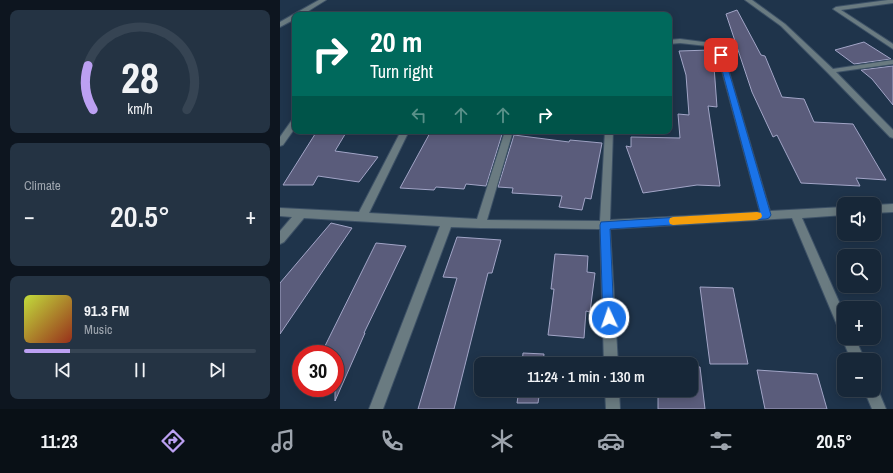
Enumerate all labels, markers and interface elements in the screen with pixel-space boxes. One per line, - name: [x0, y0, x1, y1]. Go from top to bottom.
- text: 20 m: [370, 23, 422, 61]
- icon: right: [304, 28, 356, 80]
- pin: [704, 38, 738, 72]
- icon: arrive: [710, 44, 732, 66]
- text: 28: [121, 49, 159, 105]
- text: Turn right: [370, 59, 433, 84]
- text: km/h: [127, 98, 153, 117]
- icon: left: [408, 104, 430, 126]
- icon: ahead: [450, 104, 472, 126]
- icon: ahead: [492, 104, 514, 126]
- icon: right: [534, 104, 556, 126]
- text: Climate: [24, 177, 61, 194]
- text: 20.5°: [110, 196, 170, 236]
- map controls: [837, 197, 881, 397]
- button: sound: [837, 197, 881, 241]
- text: −: [24, 201, 35, 231]
- text: +: [245, 201, 256, 231]
- button: search: [837, 249, 881, 293]
- position arrow: [588, 297, 630, 339]
- text: 91.3 FM: [84, 300, 129, 321]
- button: +: [837, 301, 881, 345]
- text: Music: [84, 321, 112, 338]
- speed limit sign: 30: [292, 345, 344, 397]
- button: −: [837, 353, 881, 397]
- icon: previous: [52, 359, 74, 381]
- icon: pause: [129, 359, 151, 381]
- icon: next: [206, 359, 228, 381]
- text: 11:24 · 1 min · 130 m: [527, 366, 645, 387]
- icon: directions: [159, 427, 187, 455]
- icon: music: [269, 427, 297, 455]
- icon: phone: [378, 427, 406, 455]
- icon: climate: [488, 427, 516, 455]
- icon: car: [597, 427, 625, 455]
- icon: filters: [707, 427, 735, 455]
- text: 11:23: [41, 429, 78, 454]
- text: 20.5°: [816, 429, 852, 454]

